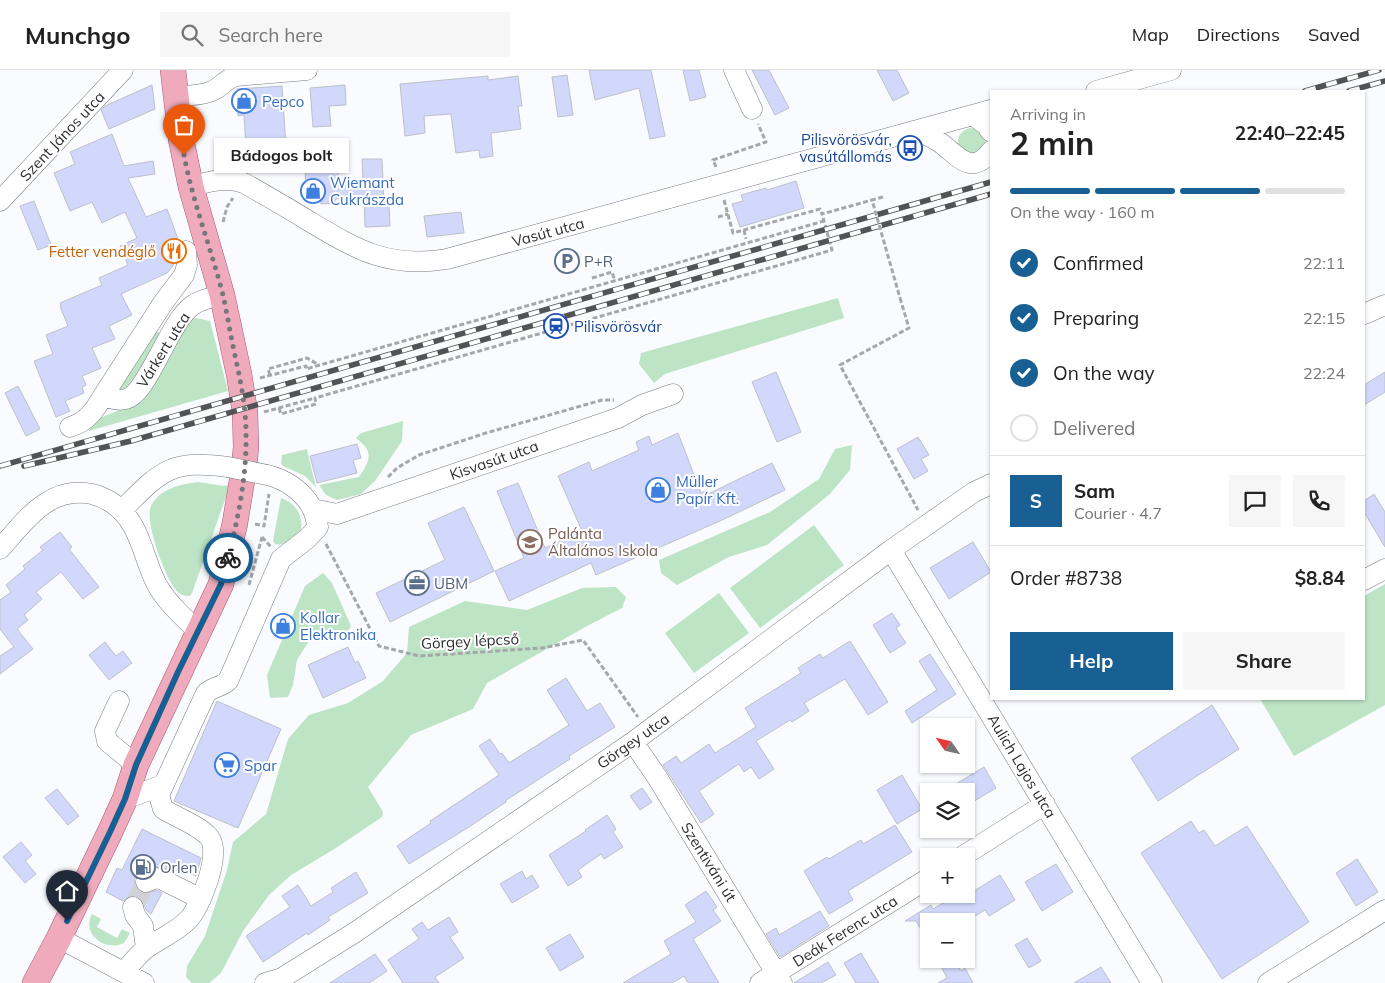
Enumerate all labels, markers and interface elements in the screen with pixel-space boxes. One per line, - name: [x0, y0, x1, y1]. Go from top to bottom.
- search box: [160, 12, 510, 57]
- text: Munchgo: [25, 20, 130, 50]
- icon: search: [178, 21, 206, 49]
- text: Search here: [218, 23, 323, 47]
- text: Map: [1132, 23, 1169, 46]
- text: Directions: [1197, 23, 1280, 46]
- text: Saved: [1308, 23, 1360, 46]
- street label: Szent János utca: [16, 87, 108, 185]
- shop icon: Pepco: [231, 88, 257, 114]
- place label: Pepco: [262, 92, 304, 111]
- pin: [163, 104, 205, 155]
- text: Arriving in: [1010, 104, 1086, 124]
- icon: bag: [170, 111, 198, 139]
- text: 22:40–22:45: [1235, 121, 1345, 145]
- text: 2 min: [1010, 123, 1094, 163]
- place label: Pilisvörösvár, vasútállomás: [800, 130, 892, 166]
- bus stop icon: Pilisvörösvár, vasútállomás: [897, 135, 923, 161]
- callout: Bádogos bolt: [214, 138, 349, 172]
- text: Bádogos bolt: [231, 145, 332, 165]
- place label: Wiemant Cukrászda: [330, 173, 404, 209]
- shop icon: Wiemant Cukrászda: [300, 178, 326, 204]
- text: On the way · 160 m: [1010, 202, 1155, 222]
- street label: Vasút utca: [510, 213, 586, 251]
- restaurant icon: Fetter vendéglő: [161, 238, 187, 264]
- place label: Fetter vendéglő: [49, 242, 156, 261]
- parking icon: P+R: [554, 248, 580, 274]
- icon: check: [1010, 249, 1038, 277]
- text: Confirmed: [1053, 251, 1144, 275]
- place label: P+R: [584, 252, 613, 271]
- text: 22:11: [1303, 253, 1345, 273]
- icon: check: [1010, 304, 1038, 332]
- text: Preparing: [1053, 306, 1139, 330]
- text: 22:15: [1303, 308, 1345, 328]
- street label: Várkert utca: [132, 309, 194, 391]
- station icon: Pilisvörösvár: [543, 313, 569, 339]
- place label: Pilisvörösvár: [574, 317, 662, 336]
- icon: check: [1010, 359, 1038, 387]
- text: On the way: [1053, 361, 1155, 385]
- text: 22:24: [1303, 363, 1345, 383]
- text: Delivered: [1053, 416, 1135, 440]
- street label: Kisvasút utca: [447, 436, 541, 484]
- place label: Müller Papír Kft.: [676, 472, 739, 508]
- button: chat: [1229, 475, 1281, 527]
- button: phone: [1293, 475, 1345, 527]
- shop icon: Müller Papír Kft.: [645, 477, 671, 503]
- text: Sam: [1074, 479, 1115, 503]
- text: S: [1030, 489, 1042, 513]
- text: Courier · 4.7: [1074, 503, 1162, 523]
- place label: Palánta Általános Iskola: [548, 524, 658, 560]
- school or university icon: Palánta Általános Iskola: [517, 529, 543, 555]
- courier: [203, 533, 253, 583]
- icon: bike: [214, 544, 242, 572]
- text: Order #8738: [1010, 566, 1122, 590]
- text: $8.84: [1295, 566, 1345, 590]
- office icon: UBM: [404, 570, 430, 596]
- place label: UBM: [434, 574, 468, 593]
- place label: Kollar Elektronika: [300, 608, 376, 644]
- shop icon: Kollar Elektronika: [270, 613, 296, 639]
- street label: Görgey lépcső: [421, 629, 519, 653]
- button: Help: [1010, 632, 1173, 690]
- button: Share: [1183, 632, 1345, 690]
- street label: Görgey utca: [593, 709, 673, 773]
- street label: Aulich Lajos utca: [984, 711, 1060, 821]
- north arrow: [920, 718, 975, 772]
- map controls: [920, 718, 975, 968]
- supermarket icon: Spar: [214, 752, 240, 778]
- place label: Spar: [244, 756, 277, 775]
- button: layers: [920, 783, 975, 838]
- street label: Szentiváni út: [677, 819, 741, 905]
- button: +: [920, 848, 975, 903]
- fuel station icon: Orlen: [130, 854, 156, 880]
- place label: Orlen: [160, 858, 198, 877]
- pin: [46, 870, 88, 921]
- icon: home: [53, 877, 81, 905]
- street label: Deák Ferenc utca: [789, 891, 901, 971]
- button: −: [920, 913, 975, 968]

